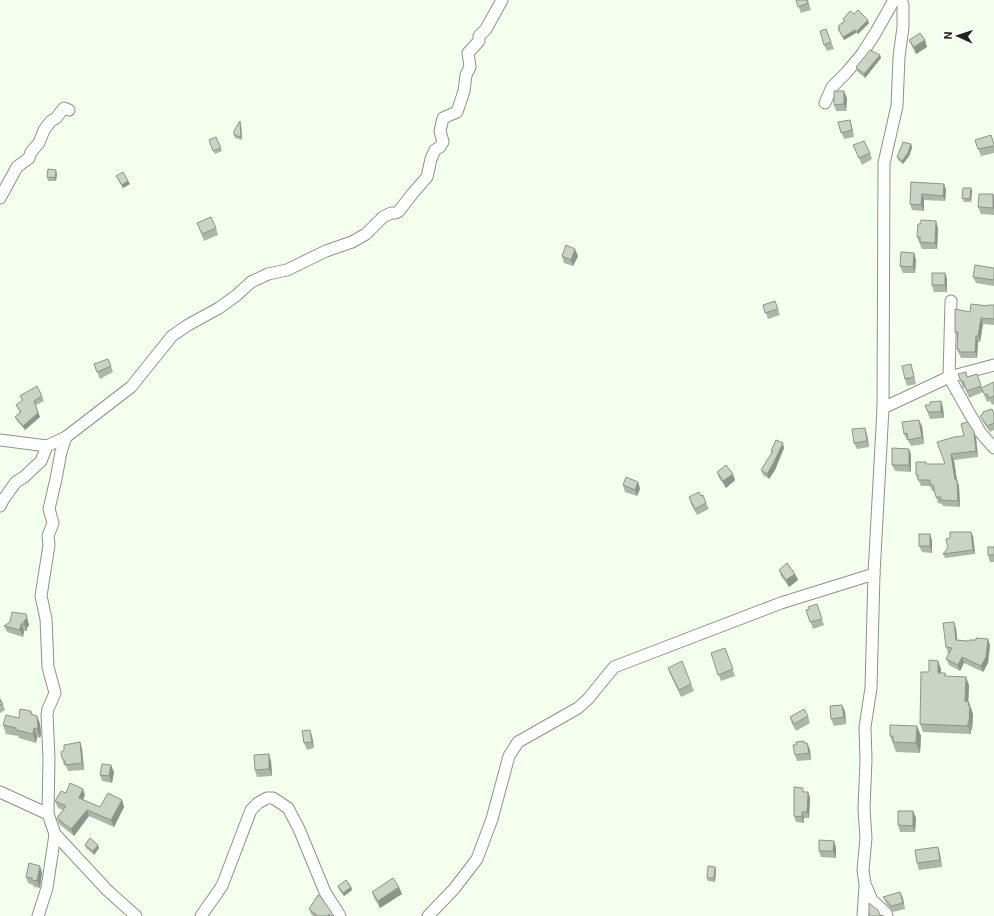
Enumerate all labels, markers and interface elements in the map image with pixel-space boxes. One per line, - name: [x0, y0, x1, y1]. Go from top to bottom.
- north arrow: [938, 16, 978, 56]
- text: N: [942, 31, 955, 40]

